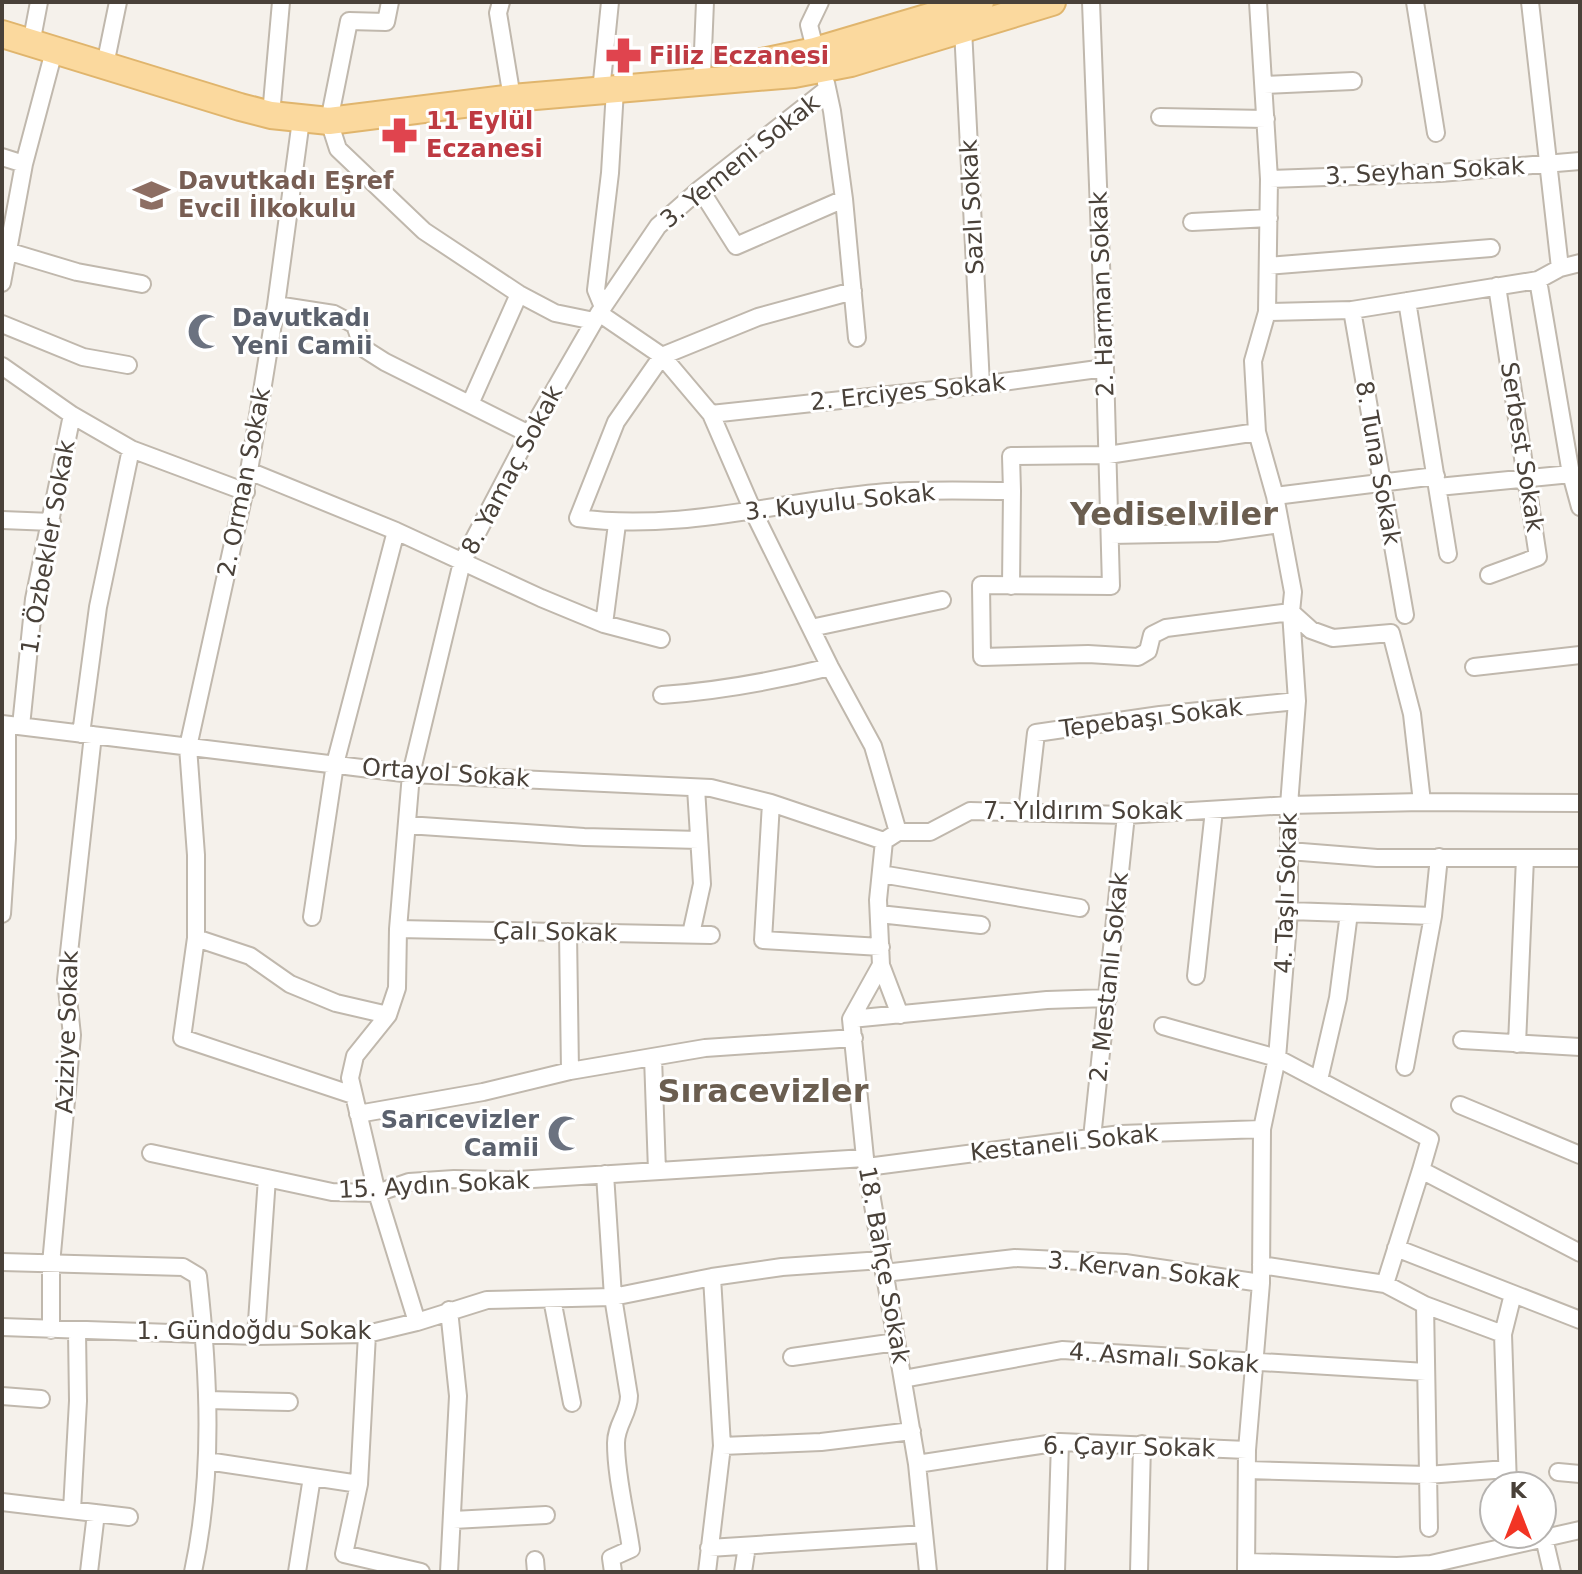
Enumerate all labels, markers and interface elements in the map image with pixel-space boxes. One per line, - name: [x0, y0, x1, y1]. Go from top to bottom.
- pharmacy icon: Filiz Eczanesi: [604, 37, 642, 75]
- place label: Filiz Eczanesi: [649, 42, 829, 70]
- street label: 3. Yemeni Sokak: [655, 88, 825, 234]
- place label: 11 Eylül Eczanesi: [426, 107, 543, 163]
- pharmacy icon: 11 Eylül Eczanesi: [381, 116, 419, 154]
- street label: Sazlı Sokak: [954, 139, 990, 275]
- street label: 3. Seyhan Sokak: [1325, 152, 1525, 190]
- place label: Davutkadı Eşref Evcil İlkokulu: [178, 167, 394, 223]
- school or university icon: Davutkadı Eşref Evcil İlkokulu: [133, 176, 171, 214]
- street label: 2. Harman Sokak: [1084, 191, 1120, 397]
- place label: Davutkadı Yeni Camii: [231, 304, 372, 360]
- mosque icon: Davutkadı Yeni Camii: [187, 313, 225, 351]
- street label: Serbest Sokak: [1495, 360, 1549, 534]
- street label: 2. Erciyes Sokak: [809, 368, 1007, 416]
- street label: 8. Tuna Sokak: [1350, 379, 1406, 547]
- street label: 8. Yamaç Sokak: [456, 381, 568, 559]
- street label: 2. Orman Sokak: [212, 385, 276, 579]
- street label: 1. Özbekler Sokak: [14, 438, 81, 656]
- street label: 3. Kuyulu Sokak: [743, 478, 937, 526]
- district label: Yediselviler: [1069, 495, 1278, 533]
- street label: Tepebaşı Sokak: [1057, 693, 1244, 743]
- street label: Ortayol Sokak: [361, 753, 531, 793]
- street label: 7. Yıldırım Sokak: [983, 797, 1183, 825]
- street label: 4. Taşlı Sokak: [1269, 812, 1303, 974]
- street label: 2. Mestanlı Sokak: [1084, 871, 1134, 1083]
- street label: Çalı Sokak: [493, 917, 618, 947]
- street label: Aziziye Sokak: [50, 950, 84, 1114]
- district label: Sıracevizler: [658, 1072, 869, 1110]
- place label: Sarıcevizler Camii: [381, 1106, 539, 1162]
- mosque icon: Sarıcevizler Camii: [546, 1115, 584, 1153]
- street label: Kestaneli Sokak: [969, 1119, 1159, 1167]
- street label: 18. Bahçe Sokak: [853, 1164, 915, 1366]
- street label: 15. Aydın Sokak: [338, 1166, 530, 1204]
- street label: 3. Kervan Sokak: [1046, 1246, 1242, 1294]
- street label: 1. Gündoğdu Sokak: [137, 1317, 371, 1345]
- street label: 4. Asmalı Sokak: [1068, 1337, 1260, 1379]
- street label: 6. Çayır Sokak: [1043, 1431, 1216, 1463]
- north arrow: [1478, 1470, 1558, 1550]
- text: K: [1509, 1478, 1527, 1503]

